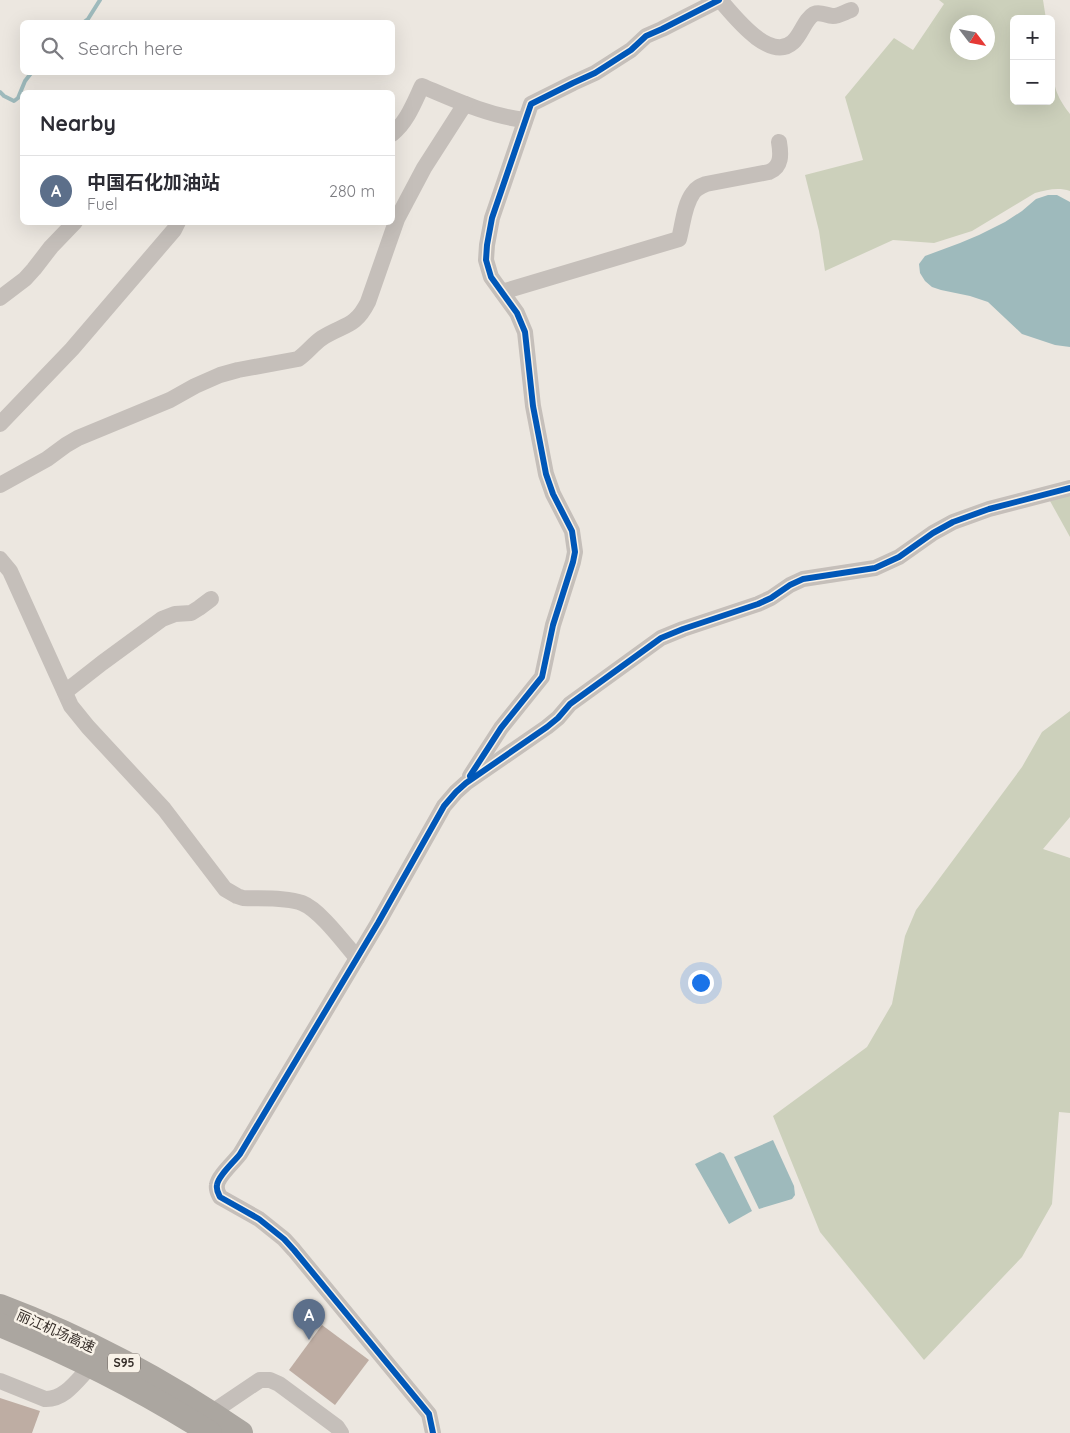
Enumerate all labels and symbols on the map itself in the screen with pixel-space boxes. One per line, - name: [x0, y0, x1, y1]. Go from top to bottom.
- north arrow: [950, 15, 995, 60]
- your location: [688, 970, 714, 996]
- pin: A: [293, 1299, 325, 1340]
- street label: 丽江机场高速: [14, 1306, 98, 1356]
- road number: S95: [108, 1354, 140, 1372]

